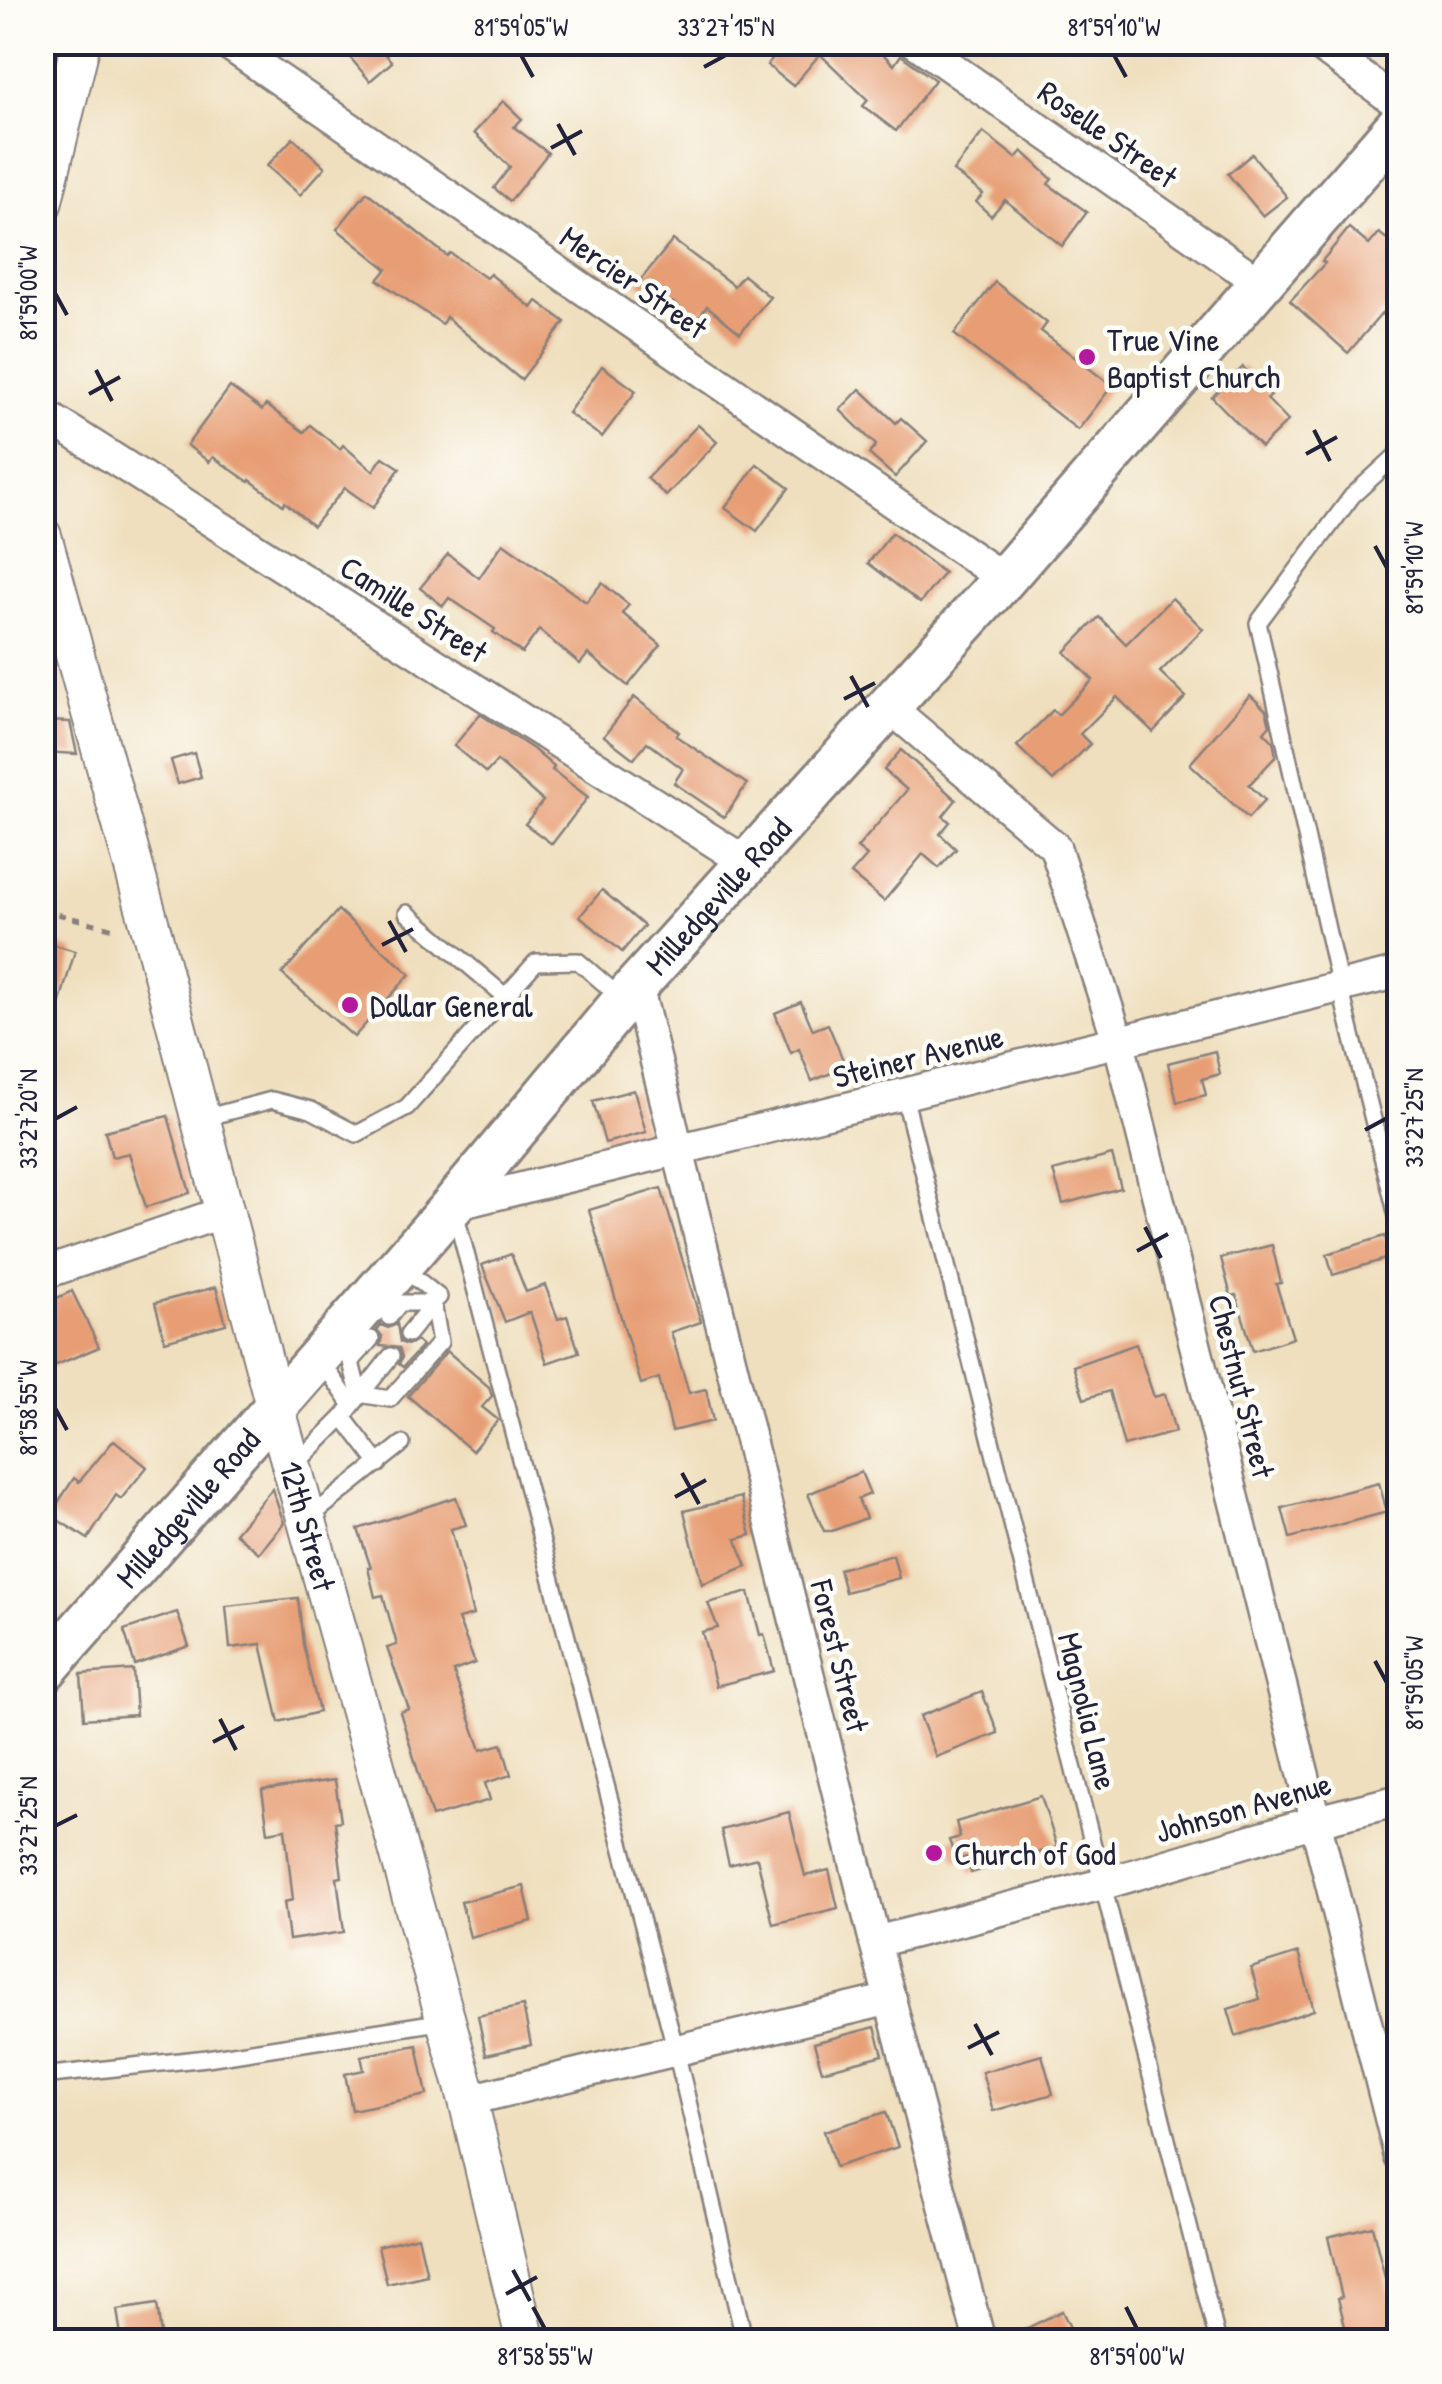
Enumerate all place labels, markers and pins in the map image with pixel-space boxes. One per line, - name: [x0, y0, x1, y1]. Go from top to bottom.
- place label: True Vine Baptist Church: [1107, 318, 1280, 398]
- marker: True Vine Baptist Church: [1076, 346, 1098, 368]
- place label: Dollar General: [370, 984, 533, 1027]
- marker: Dollar General: [339, 994, 361, 1016]
- place label: Church of God: [954, 1832, 1116, 1875]
- marker: Church of God: [923, 1842, 945, 1864]

